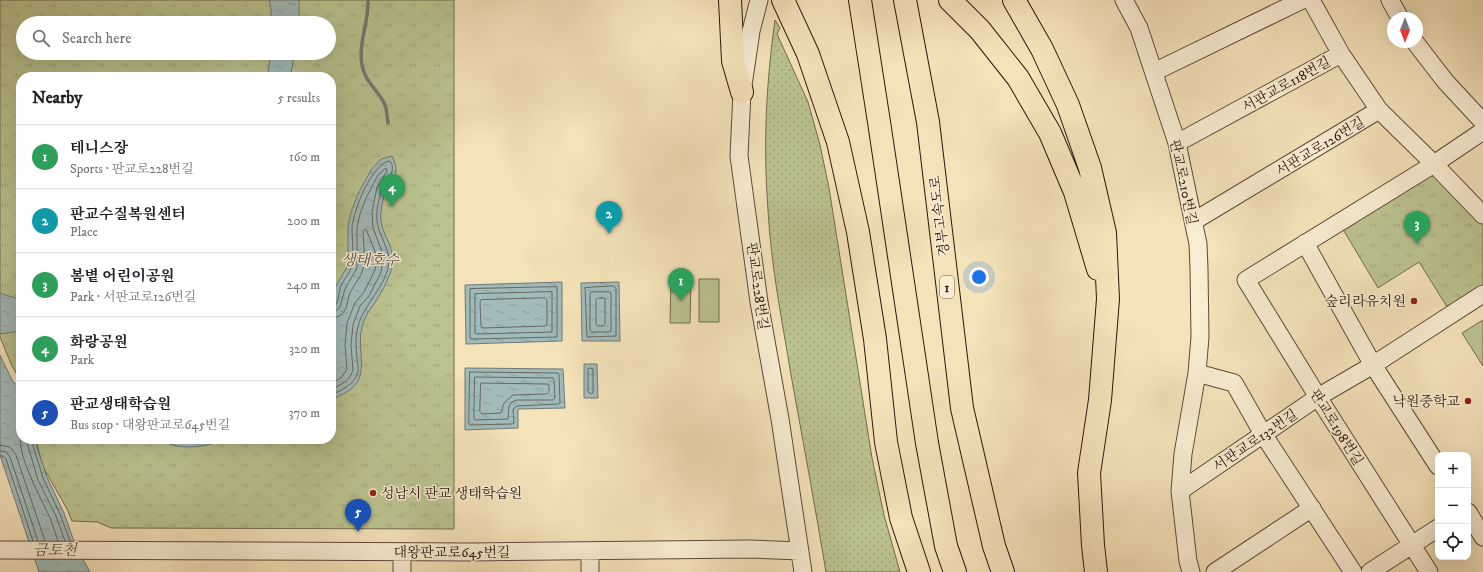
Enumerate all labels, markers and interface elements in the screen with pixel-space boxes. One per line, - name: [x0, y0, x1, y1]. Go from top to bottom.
- north arrow: [1387, 12, 1423, 48]
- search box: [16, 16, 336, 60]
- icon: search: [30, 27, 52, 49]
- text: Search here: [62, 29, 131, 48]
- street label: 서판교로118번길: [1239, 53, 1334, 117]
- text: Nearby: [32, 87, 82, 109]
- text: 5 results: [278, 90, 320, 106]
- street label: 서판교로126번길: [1273, 113, 1368, 180]
- street label: 판교로210번길: [1165, 138, 1201, 227]
- text: 테니스장: [70, 139, 128, 158]
- text: 1: [43, 149, 47, 165]
- text: 160 m: [289, 149, 320, 165]
- text: Sports · 판교로228번길: [70, 161, 194, 177]
- pin: 4: [379, 174, 405, 207]
- street label: 경부고속도로: [926, 174, 954, 257]
- pin: 2: [596, 201, 622, 234]
- text: 판교수질복원센터: [70, 205, 186, 224]
- pin: 3: [1404, 211, 1430, 244]
- text: 2: [42, 213, 48, 229]
- text: 200 m: [287, 213, 320, 229]
- text: Place: [70, 224, 98, 240]
- street label: 판교로228번길: [742, 241, 772, 331]
- water label: 생태호수: [341, 251, 400, 270]
- text: 봄볕 어린이공원: [70, 267, 175, 286]
- your location: [969, 267, 989, 287]
- pin: 1: [668, 268, 694, 301]
- road number: 1: [940, 276, 954, 298]
- text: 3: [43, 277, 47, 293]
- text: 240 m: [287, 277, 320, 293]
- text: Park · 서판교로126번길: [70, 289, 196, 305]
- place label: 숲리라유치원: [1325, 293, 1406, 311]
- marker: 숲리라유치원: [1409, 296, 1419, 306]
- text: 화랑공원: [70, 333, 128, 352]
- text: 4: [41, 341, 49, 357]
- text: 320 m: [289, 341, 320, 357]
- text: Park: [70, 352, 94, 368]
- street label: 판교로198번길: [1306, 386, 1367, 469]
- place label: 낙원중학교: [1392, 393, 1460, 411]
- text: 판교생태학습원: [70, 395, 171, 414]
- marker: 낙원중학교: [1463, 396, 1473, 406]
- text: 5: [42, 405, 48, 421]
- text: 370 m: [289, 405, 320, 421]
- street label: 서판교로132번길: [1210, 406, 1301, 476]
- text: Bus stop · 대왕판교로645번길: [70, 417, 230, 433]
- map controls: [1435, 452, 1471, 560]
- button: +: [1435, 452, 1471, 488]
- place label: 성남시 판교 생태학습원: [381, 485, 522, 503]
- marker: 성남시 판교 생태학습원: [368, 488, 378, 498]
- button: −: [1435, 488, 1471, 524]
- pin: 5: [345, 499, 371, 532]
- button: locate: [1435, 524, 1471, 560]
- water label: 금토천: [33, 541, 78, 560]
- street label: 대왕판교로645번길: [394, 544, 510, 562]

